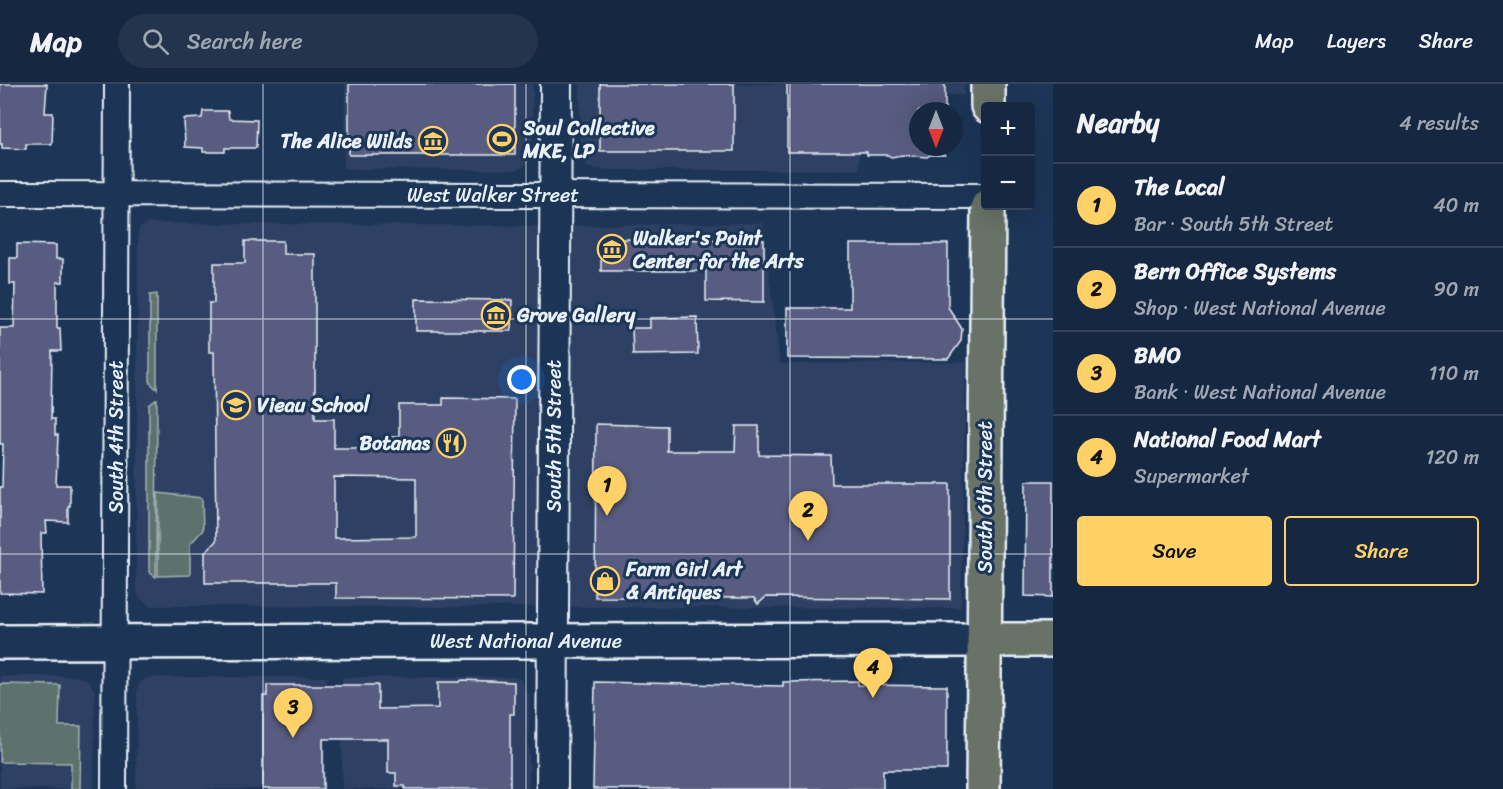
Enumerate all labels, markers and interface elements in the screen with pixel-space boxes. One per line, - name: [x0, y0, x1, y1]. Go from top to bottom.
- search box: [118, 14, 538, 68]
- text: Map: [30, 17, 82, 66]
- text: Search here: [187, 22, 303, 61]
- text: Map: [1255, 22, 1294, 60]
- text: Layers: [1327, 22, 1386, 60]
- text: Share: [1419, 22, 1473, 60]
- icon: search: [139, 25, 172, 58]
- text: Nearby: [1077, 100, 1159, 146]
- north arrow: [909, 102, 963, 156]
- map controls: [981, 102, 1035, 210]
- button: +: [981, 102, 1035, 156]
- text: 4 results: [1399, 106, 1479, 141]
- place label: Soul Collective MKE, LP: [522, 111, 655, 169]
- sports icon: Soul Collective MKE, LP: [486, 123, 518, 155]
- place label: The Alice Wilds: [280, 124, 413, 159]
- museum icon: The Alice Wilds: [417, 125, 449, 157]
- button: −: [981, 156, 1035, 210]
- text: The Local: [1134, 168, 1224, 207]
- street label: West Walker Street: [407, 178, 579, 213]
- text: 1: [1092, 188, 1101, 223]
- text: 40 m: [1433, 188, 1479, 223]
- text: Bar · South 5th Street: [1134, 207, 1333, 242]
- place label: Walker's Point Center for the Arts: [632, 221, 805, 279]
- museum icon: Walker's Point Center for the Arts: [596, 233, 628, 265]
- text: Bern Office Systems: [1134, 252, 1336, 291]
- text: 2: [1091, 272, 1102, 307]
- text: 90 m: [1434, 272, 1479, 307]
- text: Shop · West National Avenue: [1134, 291, 1386, 326]
- place label: Grove Gallery: [516, 298, 636, 333]
- museum icon: Grove Gallery: [480, 299, 512, 331]
- text: BMO: [1134, 336, 1181, 375]
- text: 3: [1091, 356, 1102, 391]
- text: 110 m: [1429, 356, 1479, 391]
- street label: South 5th Street: [537, 359, 572, 512]
- street label: South 4th Street: [99, 360, 134, 513]
- your location: [507, 365, 536, 394]
- text: Bank · West National Avenue: [1134, 375, 1386, 410]
- place label: Vieau School: [257, 388, 371, 423]
- school or university icon: Vieau School: [220, 389, 252, 421]
- text: National Food Mart: [1134, 420, 1321, 459]
- street label: South 6th Street: [968, 421, 1003, 573]
- place label: Botanas: [359, 426, 431, 461]
- restaurant icon: Botanas: [435, 427, 467, 459]
- text: 4: [1090, 440, 1103, 475]
- text: 120 m: [1426, 440, 1479, 475]
- text: Supermarket: [1134, 459, 1249, 494]
- pin: 1: [588, 466, 626, 516]
- pin: 2: [788, 492, 828, 541]
- button: Save: [1077, 516, 1272, 586]
- button: Share: [1284, 516, 1479, 586]
- place label: Farm Girl Art & Antiques: [625, 552, 744, 610]
- shop icon: Farm Girl Art & Antiques: [589, 565, 621, 597]
- street label: West National Avenue: [430, 624, 622, 659]
- pin: 4: [854, 648, 892, 698]
- pin: 3: [274, 688, 312, 738]

